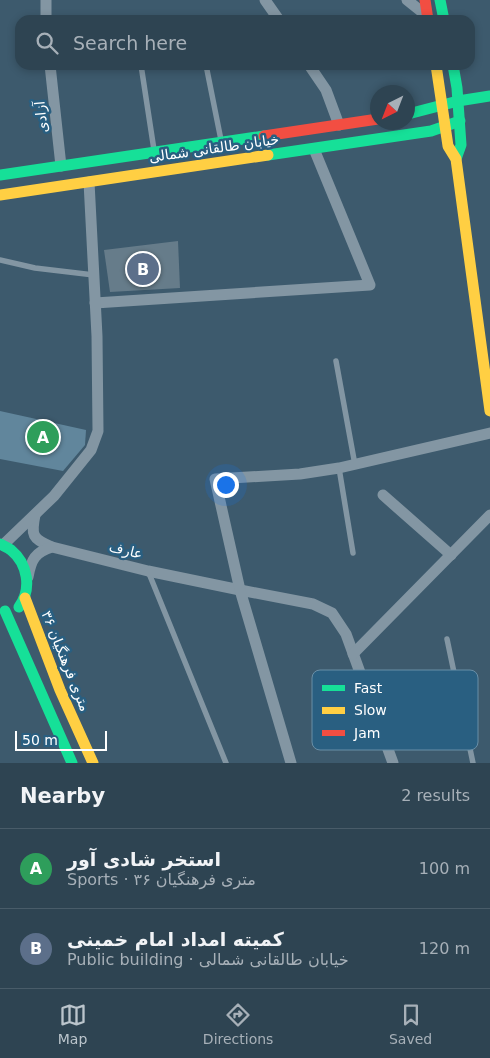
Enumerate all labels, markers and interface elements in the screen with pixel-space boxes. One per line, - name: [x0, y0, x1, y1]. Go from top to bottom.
- search box: [15, 15, 475, 70]
- icon: search: [33, 29, 61, 57]
- text: Search here: [73, 32, 187, 54]
- north arrow: [370, 85, 415, 130]
- street label: آزادی: [31, 99, 52, 134]
- street label: خیابان طالقانی شمالی: [148, 131, 280, 165]
- pin: B: [127, 250, 159, 288]
- pin: A: [27, 418, 59, 456]
- your location: [213, 472, 239, 498]
- street label: عارف: [107, 538, 144, 563]
- street label: ۳۶ متری فرهنگیان: [38, 608, 93, 714]
- legend: [312, 670, 478, 750]
- text: Fast: [354, 680, 383, 696]
- text: Slow: [354, 702, 387, 718]
- text: Jam: [353, 725, 380, 741]
- scale bar: [15, 728, 108, 751]
- text: 50 m: [22, 732, 58, 748]
- text: Nearby: [20, 784, 105, 808]
- text: 2 results: [401, 786, 470, 805]
- text: استخر شادی آور: [67, 848, 221, 870]
- text: A: [30, 859, 42, 878]
- text: 100 m: [419, 859, 470, 878]
- text: Sports · ۳۶ متری فرهنگیان: [67, 870, 256, 889]
- text: کمیته امداد امام خمینی: [67, 928, 284, 950]
- text: B: [30, 939, 42, 958]
- text: 120 m: [419, 939, 470, 958]
- text: Public building · خیابان طالقانی شمالی: [67, 950, 349, 969]
- tab: Map: [58, 1001, 87, 1047]
- tab: Directions: [203, 1001, 273, 1047]
- tab: Saved: [389, 1001, 432, 1047]

